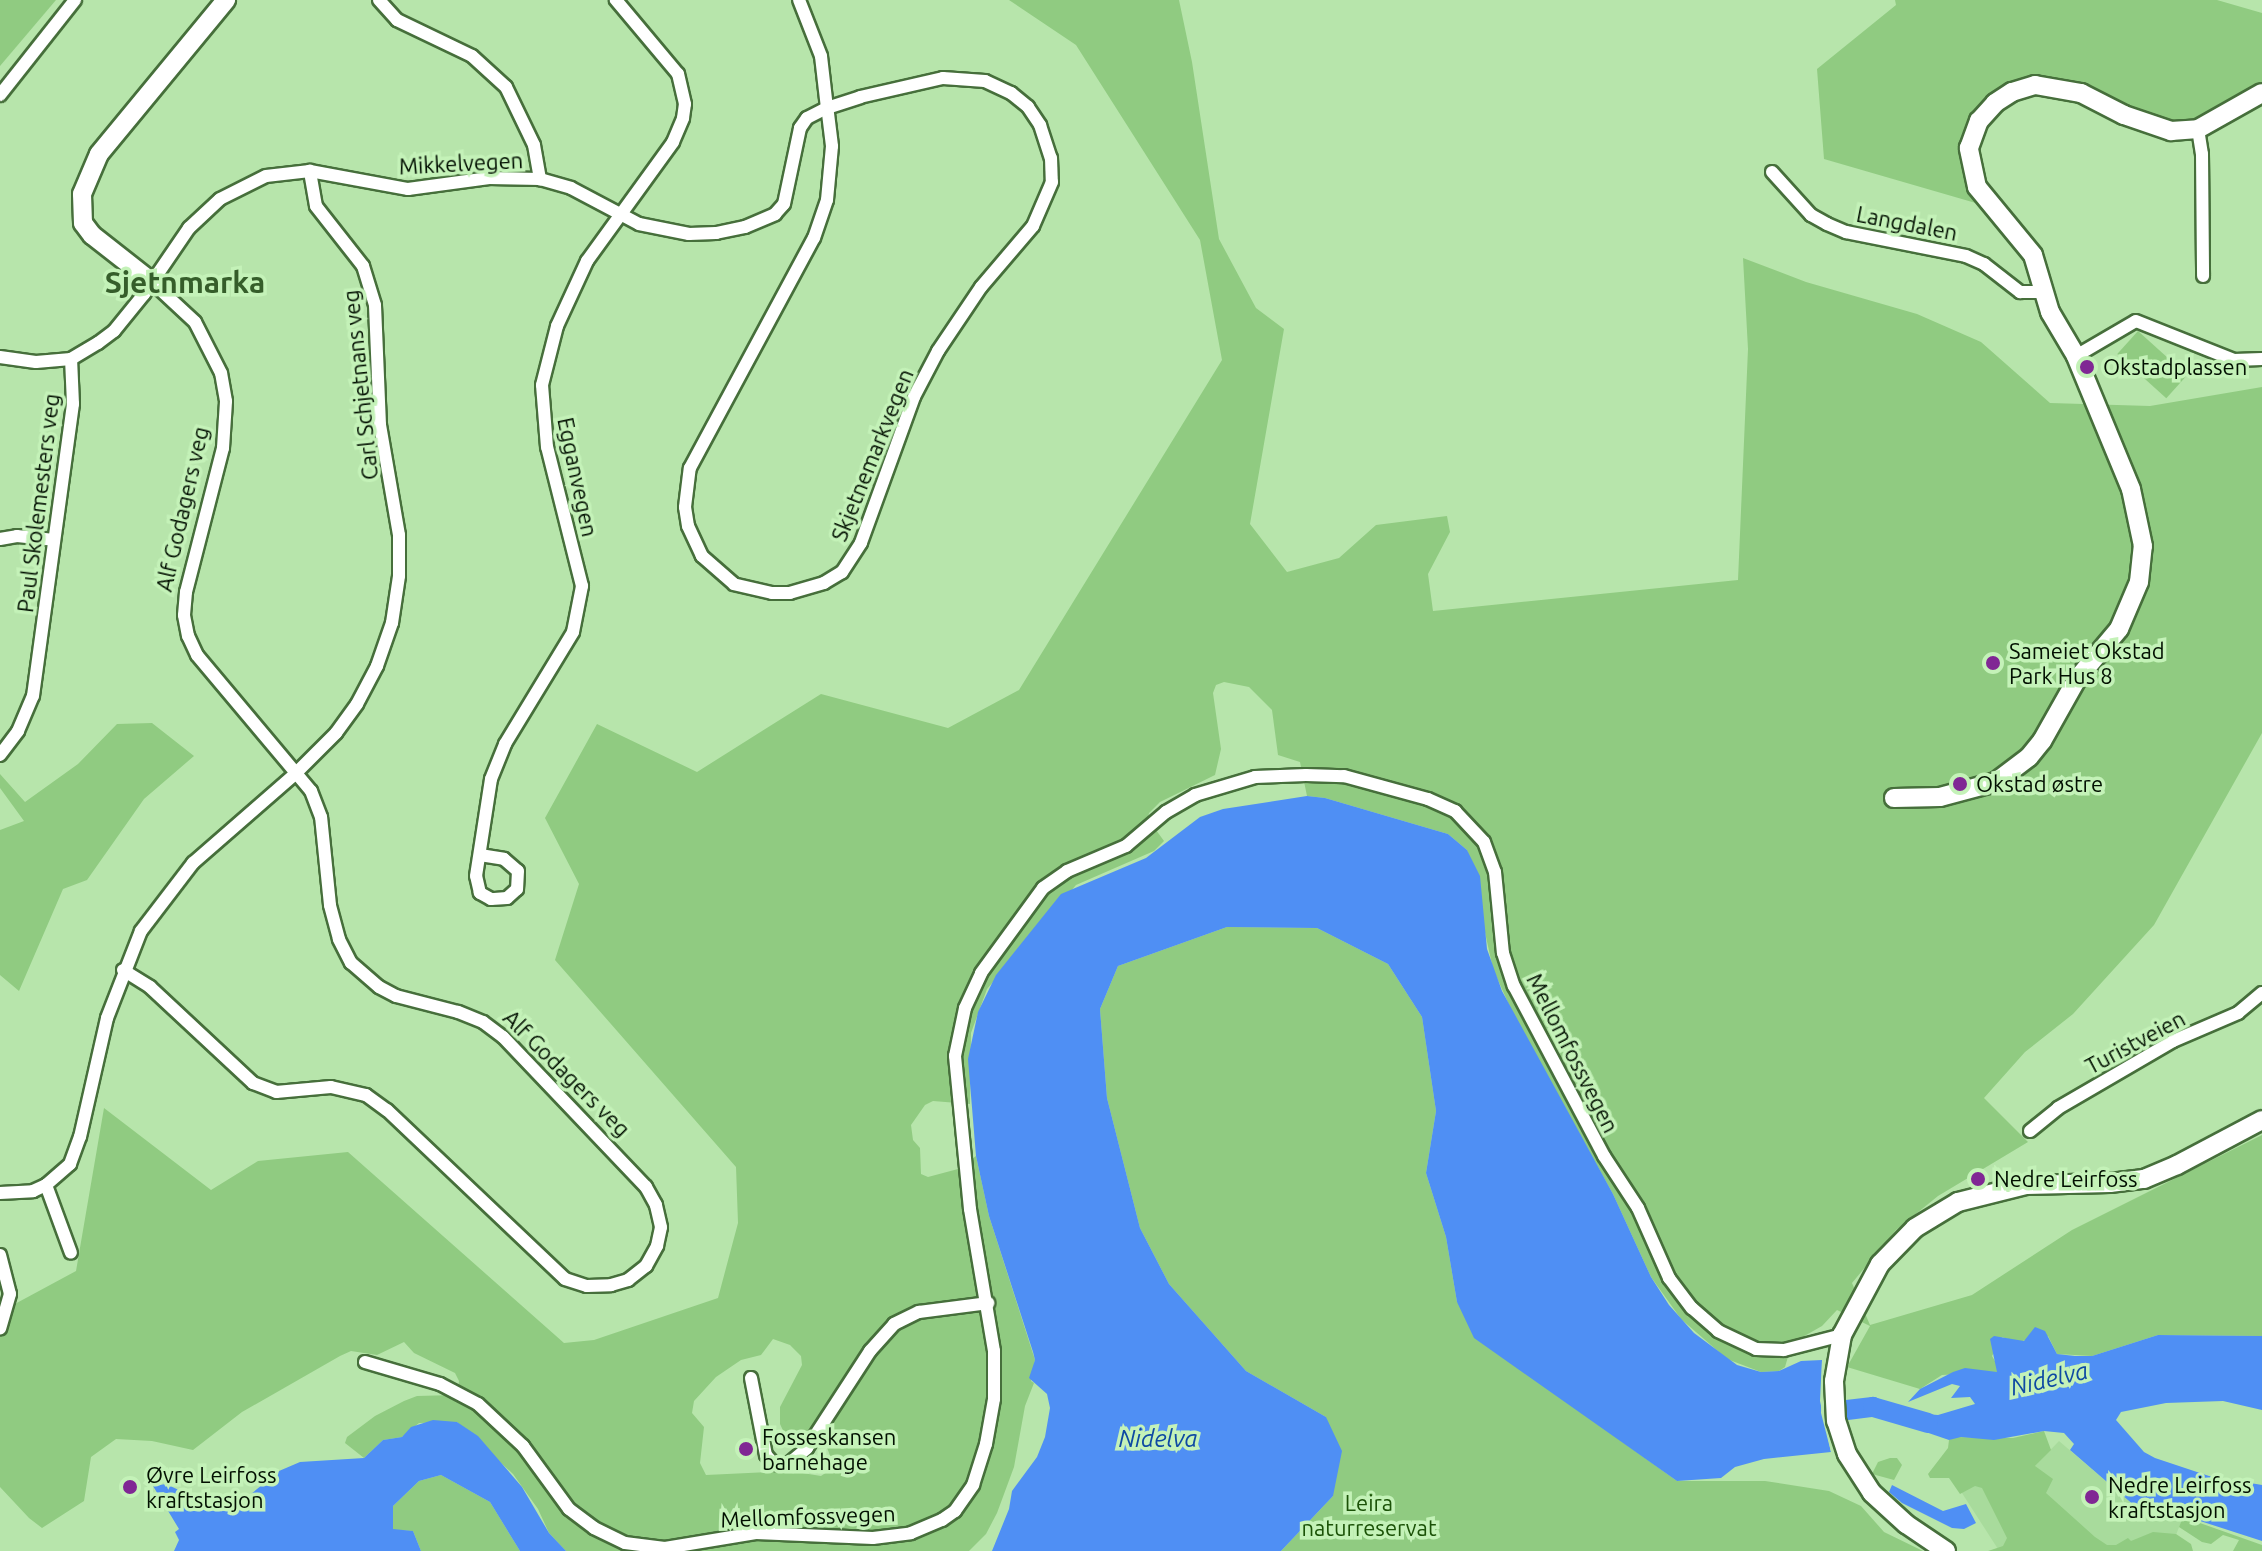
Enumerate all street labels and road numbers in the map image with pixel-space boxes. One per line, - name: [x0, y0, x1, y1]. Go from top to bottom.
- street label: Mikkelvegen: [398, 147, 524, 179]
- street label: Langdalen: [1854, 200, 1960, 246]
- street label: Carl Schjetnans veg: [337, 289, 383, 481]
- street label: Skjetnemarkvegen: [825, 365, 919, 545]
- street label: Paul Skolemesters veg: [11, 392, 65, 614]
- street label: Egganvegen: [552, 415, 604, 539]
- street label: Alf Godagers veg: [150, 424, 214, 594]
- street label: Mellomfossvegen: [1521, 969, 1625, 1137]
- street label: Alf Godagers veg: [498, 1004, 636, 1142]
- street label: Turistveien: [2081, 1005, 2189, 1079]
- street label: Mellomfossvegen: [720, 1500, 896, 1532]

